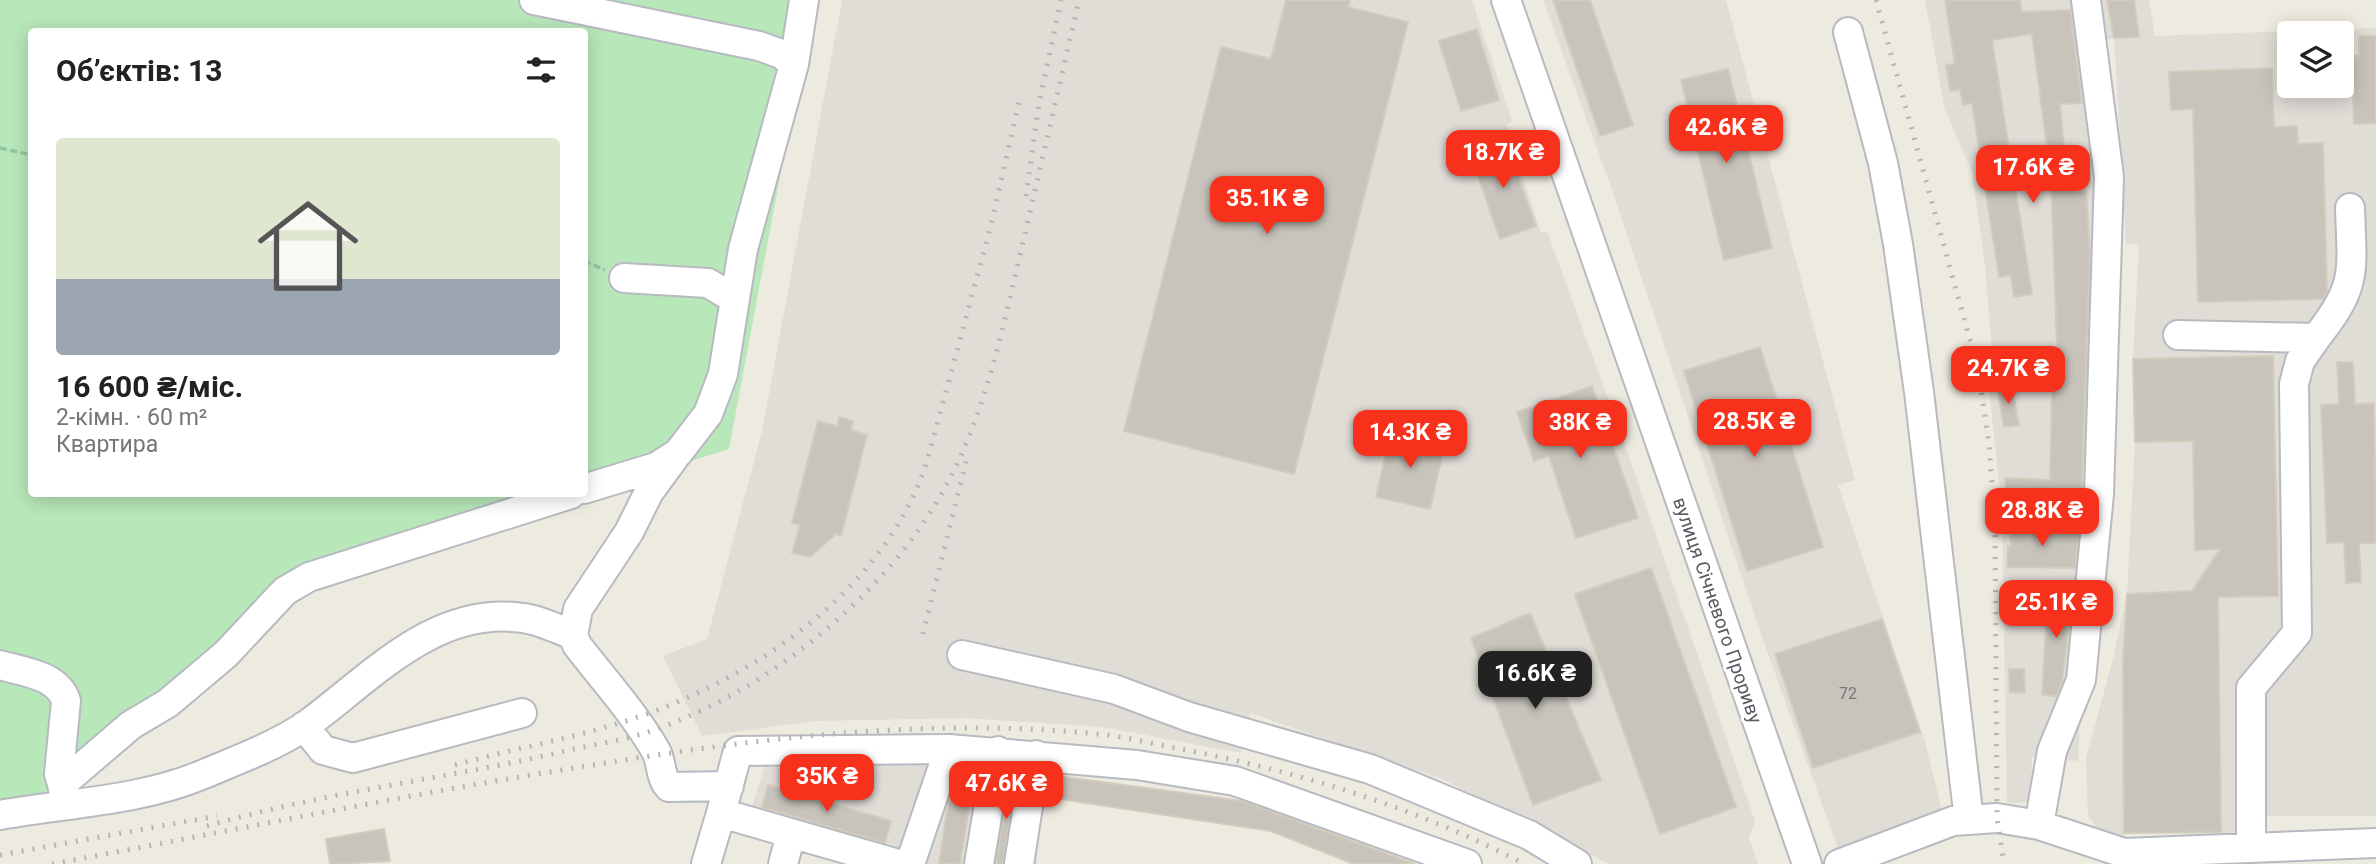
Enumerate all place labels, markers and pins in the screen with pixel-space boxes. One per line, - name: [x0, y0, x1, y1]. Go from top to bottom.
- pin: 42.6K ₴: [1661, 106, 1791, 165]
- pin: 18.7K ₴: [1438, 130, 1568, 190]
- pin: 17.6K ₴: [1968, 146, 2098, 205]
- pin: 35.1K ₴: [1202, 176, 1332, 236]
- pin: 24.7K ₴: [1943, 346, 2073, 406]
- pin: 38K ₴: [1531, 400, 1629, 460]
- pin: 28.5K ₴: [1689, 400, 1819, 459]
- pin: 14.3K ₴: [1345, 410, 1475, 470]
- pin: 28.8K ₴: [1977, 489, 2107, 548]
- pin: 25.1K ₴: [1991, 580, 2121, 640]
- pin: 16.6K ₴: [1470, 652, 1600, 711]
- pin: 35K ₴: [778, 754, 876, 814]
- pin: 47.6K ₴: [941, 762, 1071, 821]

